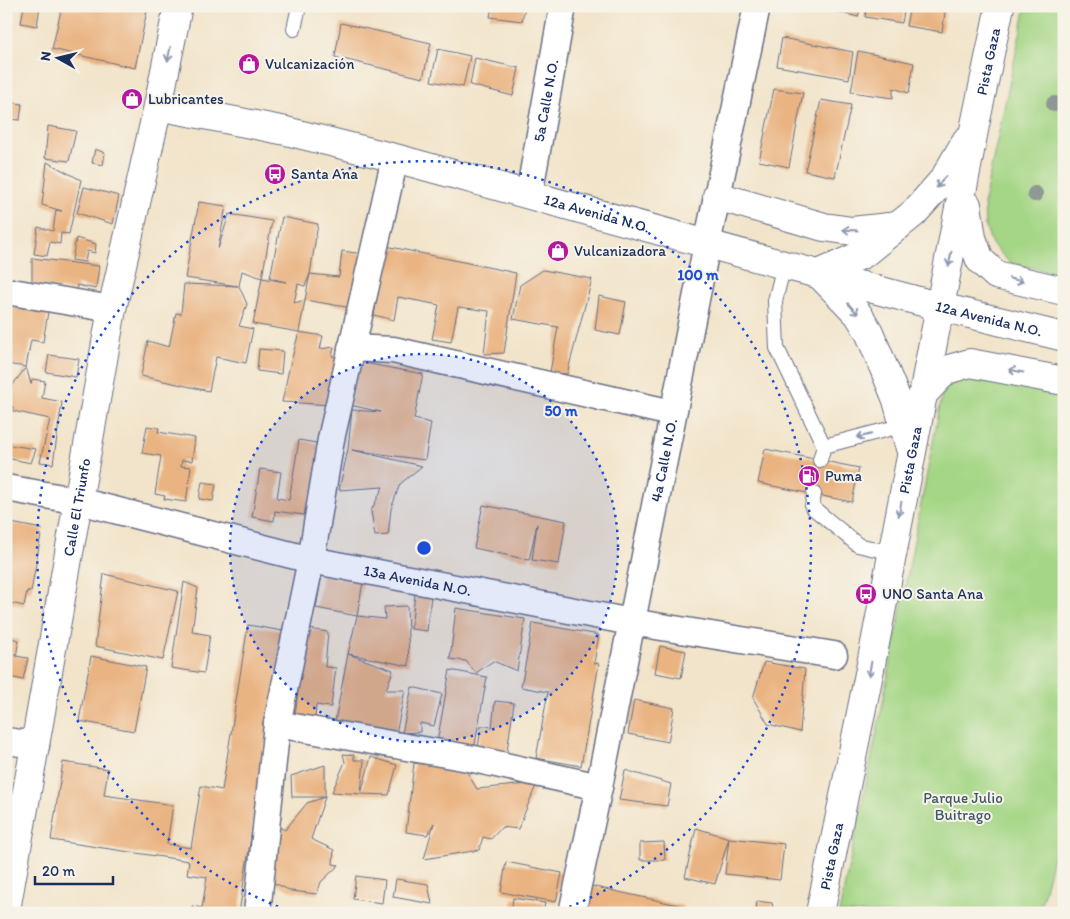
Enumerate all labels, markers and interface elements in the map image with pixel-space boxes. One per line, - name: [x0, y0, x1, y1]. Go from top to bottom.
- street label: Pista Gaza: [972, 26, 1004, 97]
- north arrow: [32, 32, 82, 82]
- one-way arrow: [163, 46, 173, 62]
- text: N: [37, 50, 55, 62]
- shop icon: Vulcanización: [237, 52, 261, 76]
- place label: Vulcanización: [265, 55, 355, 73]
- street label: 5a Calle N.O.: [530, 58, 562, 143]
- shop icon: Lubricantes: [120, 87, 144, 111]
- place label: Lubricantes: [148, 90, 224, 108]
- bus stop icon: Santa Ana: [263, 162, 287, 186]
- place label: Santa Ana: [291, 165, 358, 183]
- one-way arrow: [935, 175, 946, 188]
- street label: 12a Avenida N.O.: [542, 190, 652, 237]
- one-way arrow: [842, 225, 858, 234]
- shop icon: Vulcanizadora: [546, 239, 570, 263]
- place label: Vulcanizadora: [574, 242, 666, 260]
- one-way arrow: [944, 251, 954, 267]
- text: 100 m: [677, 266, 719, 284]
- one-way arrow: [1008, 276, 1024, 285]
- street label: 12a Avenida N.O.: [934, 297, 1044, 340]
- one-way arrow: [848, 302, 859, 315]
- one-way arrow: [1008, 366, 1024, 375]
- text: 50 m: [544, 402, 578, 420]
- street label: 4a Calle N.O.: [647, 417, 681, 504]
- street label: Pista Gaza: [895, 424, 926, 495]
- one-way arrow: [856, 432, 872, 441]
- street label: Calle El Triunfo: [60, 457, 95, 558]
- fuel station icon: Puma: [797, 464, 821, 488]
- place label: Puma: [825, 467, 862, 485]
- one-way arrow: [895, 501, 905, 517]
- centre of rings: [415, 539, 433, 557]
- street label: 13a Avenida N.O.: [362, 561, 473, 600]
- bus stop icon: UNO Santa Ana: [854, 582, 878, 606]
- place label: UNO Santa Ana: [882, 585, 983, 603]
- one-way arrow: [864, 660, 874, 676]
- park label: Parque Julio Buitrago: [923, 789, 1003, 824]
- street label: Pista Gaza: [816, 821, 847, 892]
- scale bar: [35, 854, 112, 886]
- text: 20 m: [42, 862, 76, 880]

